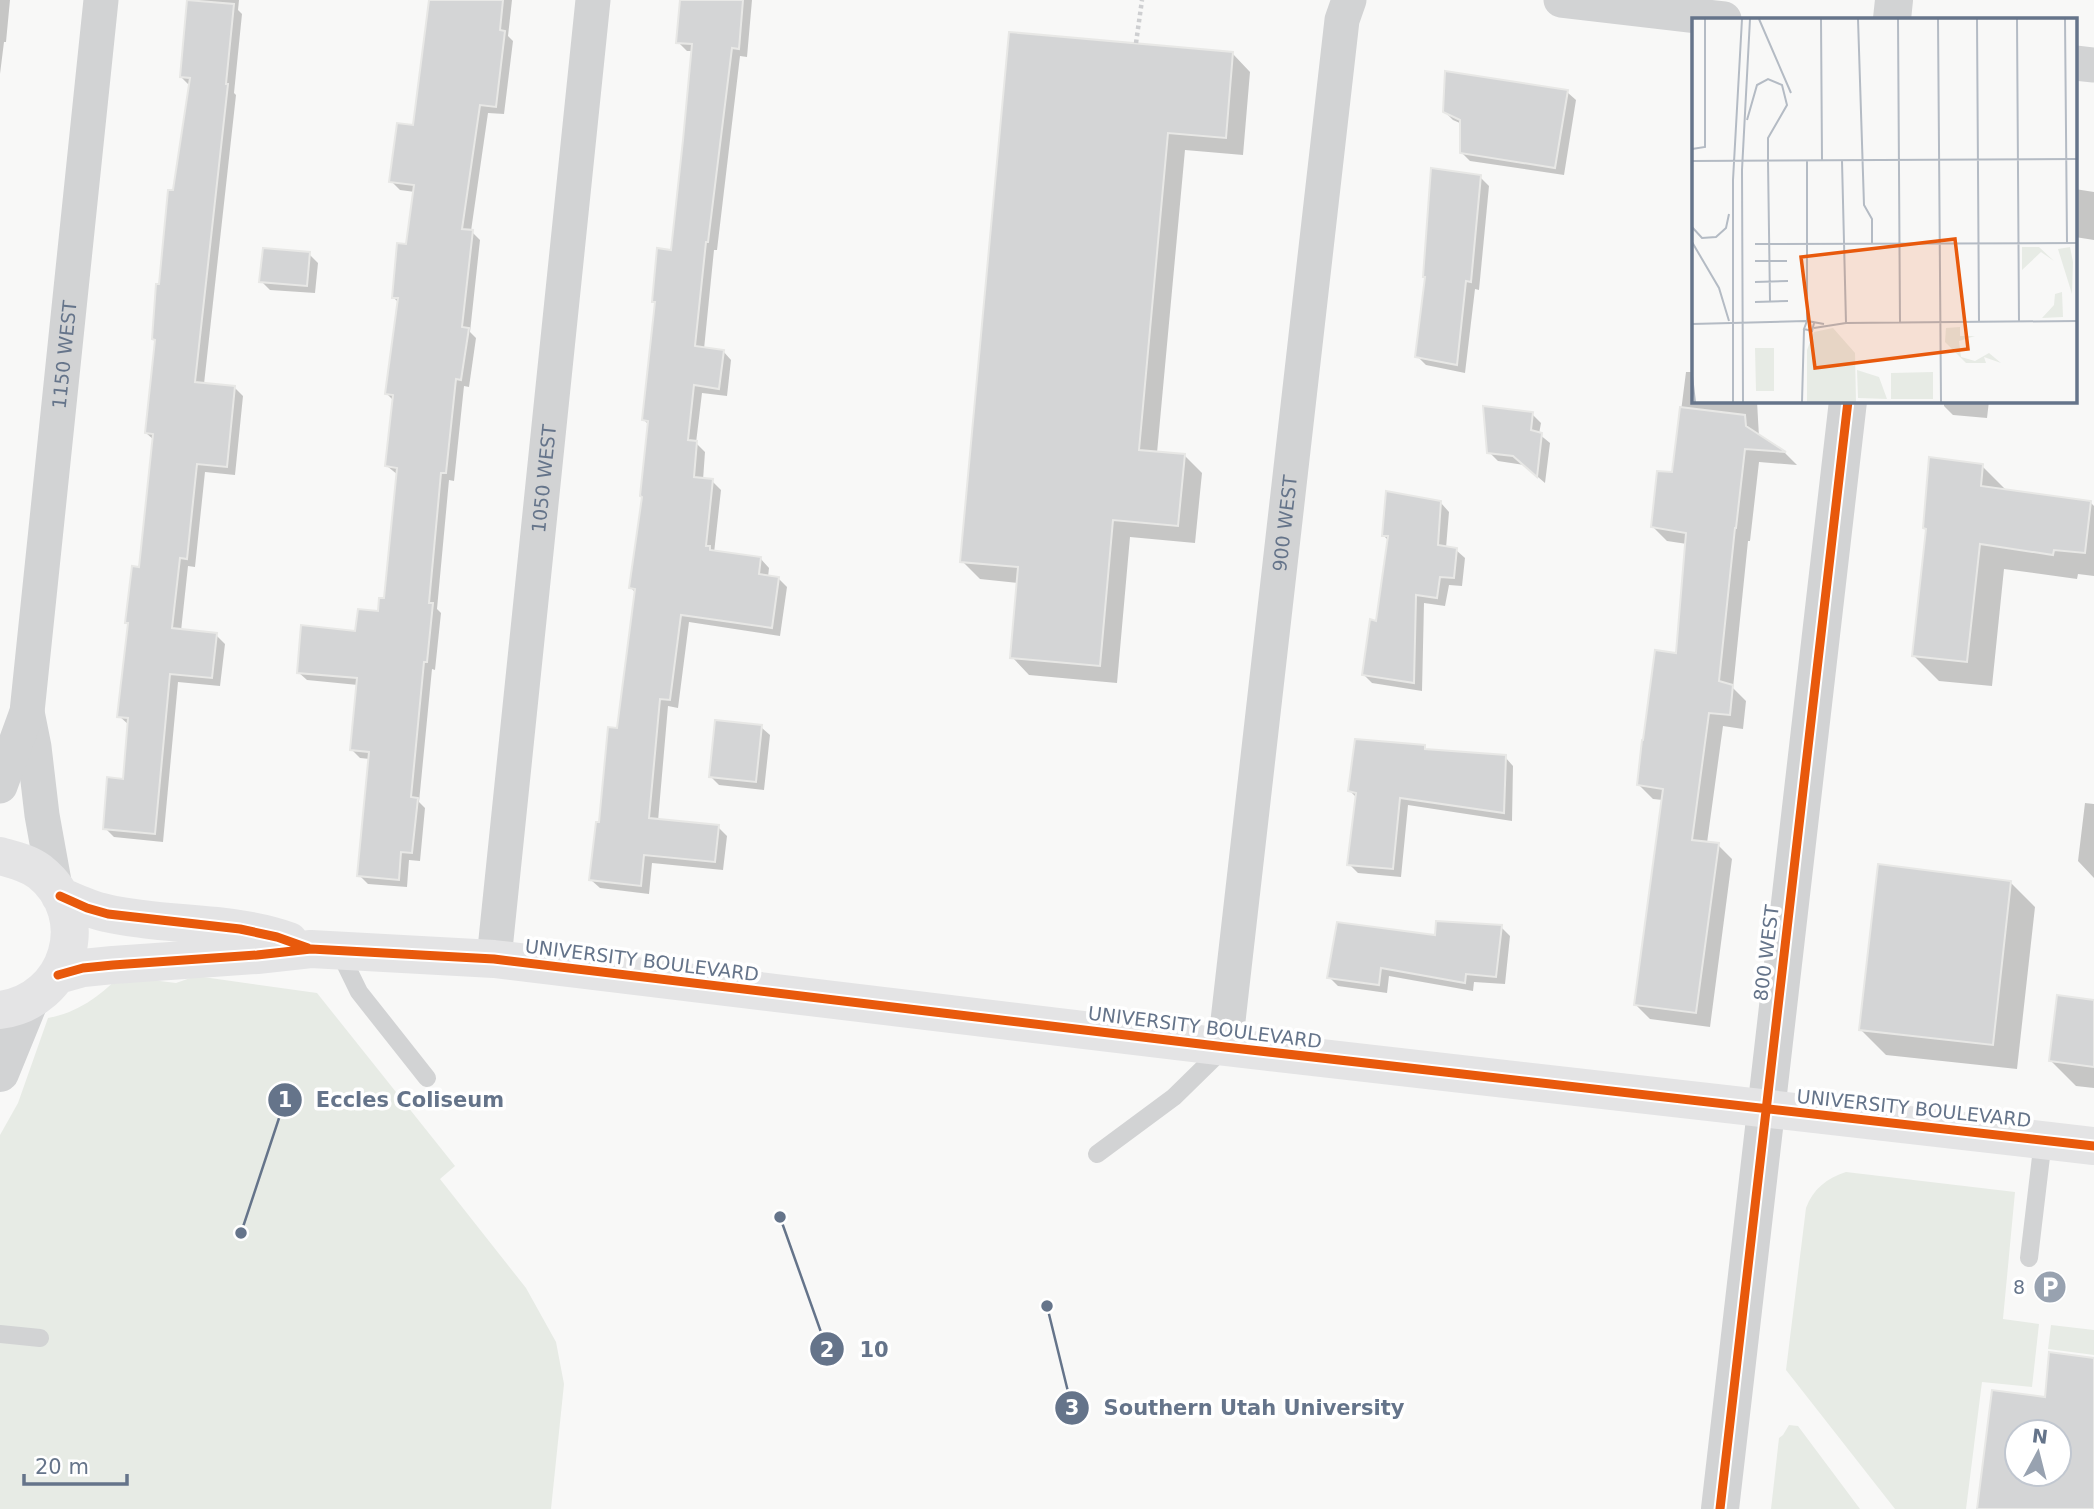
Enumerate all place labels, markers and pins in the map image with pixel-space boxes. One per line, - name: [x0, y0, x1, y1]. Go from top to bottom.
- callout: Eccles Coliseum: [267, 1079, 519, 1121]
- parking icon: 8: [2031, 1268, 2069, 1306]
- place label: 8: [2013, 1276, 2025, 1298]
- callout: 10: [810, 1328, 902, 1370]
- callout: Southern Utah University: [1055, 1387, 1419, 1429]

